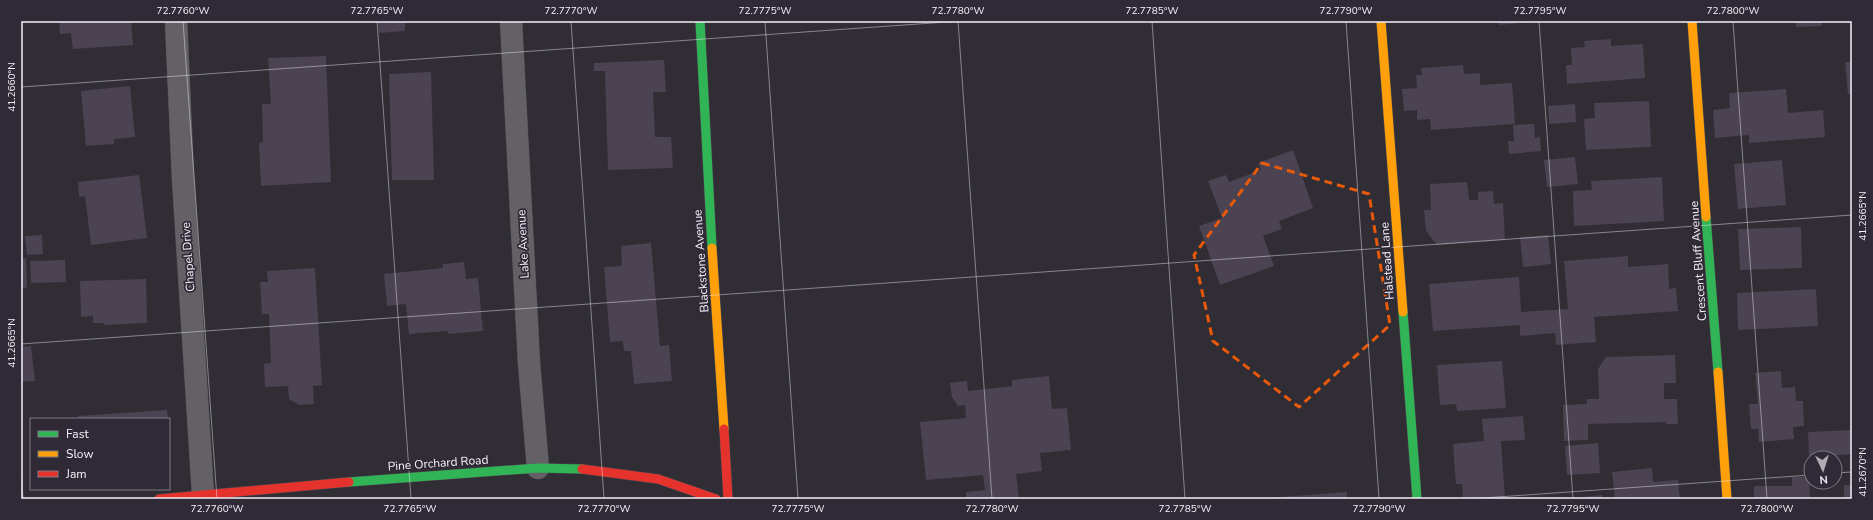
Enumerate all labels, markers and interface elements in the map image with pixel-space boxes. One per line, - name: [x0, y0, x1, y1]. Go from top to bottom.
- text: 72.7760°W: [156, 4, 210, 18]
- text: 72.7765°W: [350, 4, 404, 18]
- text: 72.7770°W: [544, 4, 598, 18]
- text: 72.7775°W: [738, 4, 792, 18]
- text: 72.7780°W: [931, 4, 985, 18]
- text: 72.7785°W: [1125, 4, 1179, 18]
- text: 72.7790°W: [1319, 4, 1373, 18]
- text: 72.7795°W: [1513, 4, 1567, 18]
- text: 72.7800°W: [1706, 4, 1760, 18]
- text: 41.2660°N: [5, 62, 19, 112]
- text: 41.2665°N: [1856, 191, 1870, 241]
- street label: Crescent Bluff Avenue: [1686, 200, 1710, 322]
- street label: Lake Avenue: [513, 209, 533, 279]
- street label: Blackstone Avenue: [689, 209, 713, 313]
- street label: Chapel Drive: [178, 222, 198, 292]
- street label: Halstead Lane: [1376, 222, 1398, 300]
- text: 41.2665°N: [5, 318, 19, 368]
- legend: [30, 418, 170, 490]
- text: Fast: [66, 426, 89, 442]
- text: Slow: [66, 446, 94, 462]
- text: 41.2670°N: [1856, 447, 1870, 497]
- north arrow: [1803, 450, 1843, 490]
- street label: Pine Orchard Road: [387, 451, 489, 475]
- text: Jam: [65, 466, 87, 482]
- text: N: [1819, 472, 1828, 487]
- text: 72.7760°W: [190, 502, 244, 516]
- text: 72.7765°W: [383, 502, 437, 516]
- text: 72.7770°W: [577, 502, 631, 516]
- text: 72.7775°W: [771, 502, 825, 516]
- text: 72.7780°W: [965, 502, 1019, 516]
- text: 72.7785°W: [1158, 502, 1212, 516]
- text: 72.7790°W: [1352, 502, 1406, 516]
- text: 72.7795°W: [1546, 502, 1600, 516]
- text: 72.7800°W: [1740, 502, 1794, 516]

